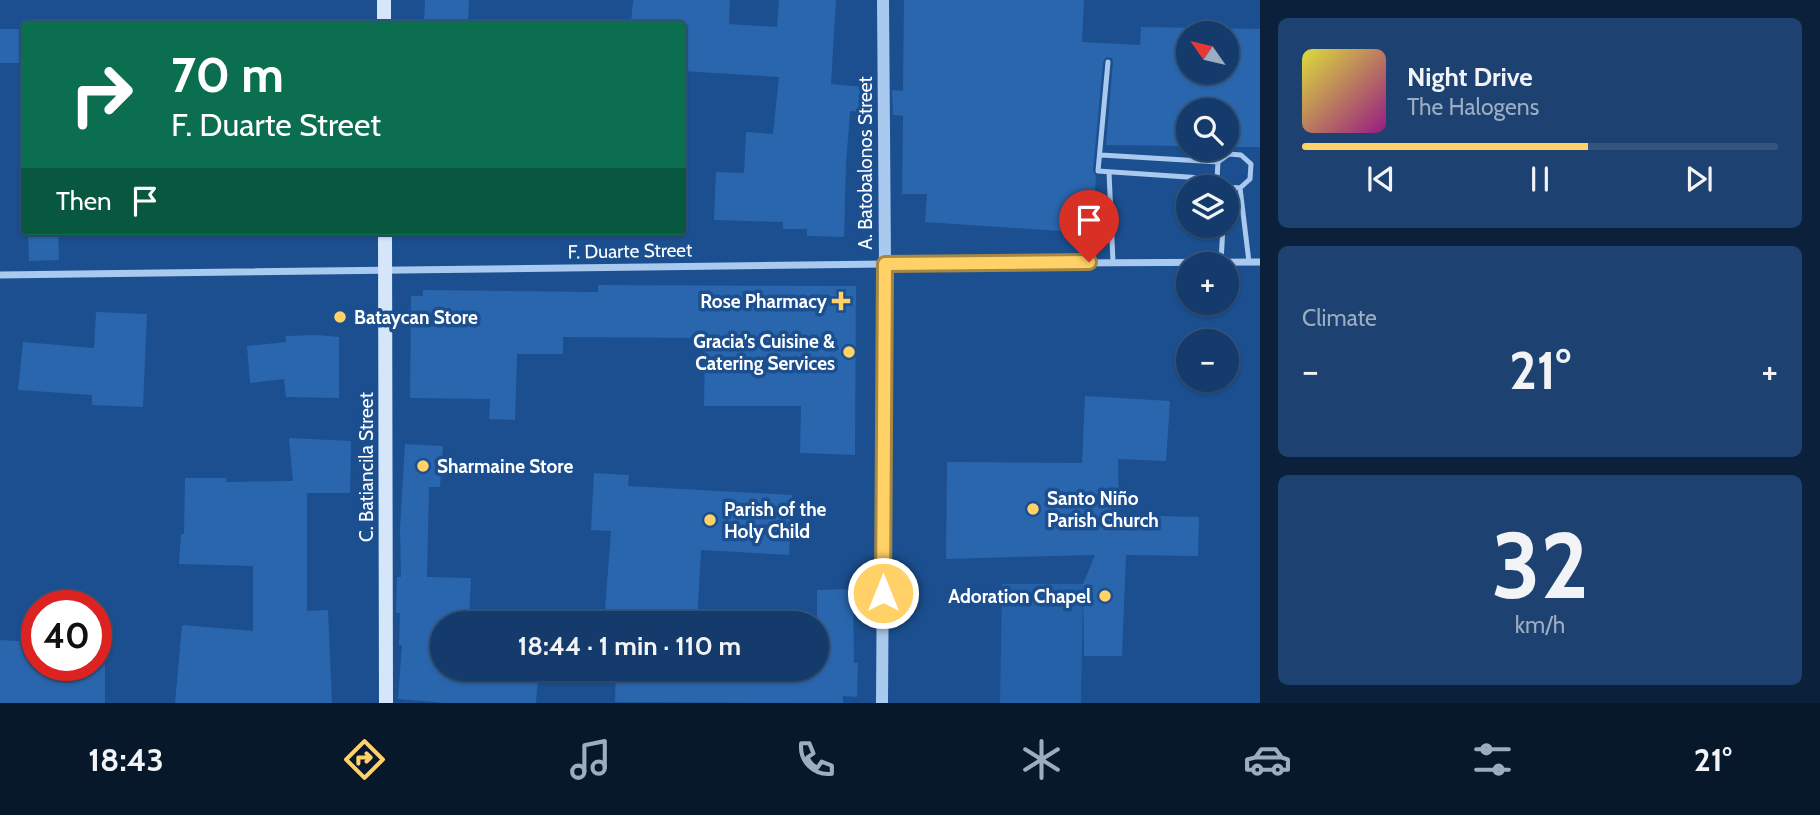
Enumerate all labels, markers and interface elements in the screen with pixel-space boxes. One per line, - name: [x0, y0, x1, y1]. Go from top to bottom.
- north arrow: [1176, 21, 1239, 84]
- map controls: [1176, 21, 1239, 392]
- text: 70 m: [171, 45, 284, 104]
- icon: right: [56, 49, 147, 140]
- text: Night Drive: [1407, 61, 1533, 93]
- street label: A. Batobalonos Street: [854, 76, 877, 250]
- text: The Halogens: [1407, 93, 1539, 121]
- button: search: [1176, 98, 1239, 161]
- text: F. Duarte Street: [171, 105, 381, 144]
- icon: previous: [1362, 160, 1400, 198]
- icon: pause: [1521, 160, 1559, 198]
- icon: next: [1680, 160, 1718, 198]
- button: layers: [1176, 175, 1239, 238]
- icon: arrive: [126, 182, 164, 220]
- text: Then: [56, 185, 112, 217]
- pin: [1059, 190, 1119, 262]
- icon: arrive: [1070, 201, 1108, 239]
- street label: F. Duarte Street: [567, 238, 693, 264]
- button: +: [1176, 252, 1239, 315]
- place label: Rose Pharmacy: [700, 290, 828, 313]
- marker: Rose Pharmacy: [833, 293, 849, 309]
- text: Climate: [1302, 304, 1377, 332]
- place label: Bataycan Store: [354, 306, 478, 329]
- marker: Bataycan Store: [332, 309, 348, 325]
- button: −: [1176, 329, 1239, 392]
- place label: Gracia’s Cuisine & Catering Services: [693, 330, 835, 375]
- text: 21°: [1509, 339, 1571, 402]
- marker: Gracia’s Cuisine & Catering Services: [841, 344, 857, 360]
- text: −: [1302, 347, 1319, 394]
- text: +: [1761, 347, 1778, 394]
- street label: C. Batiancila Street: [355, 392, 378, 542]
- place label: Sharmaine Store: [437, 455, 573, 478]
- marker: Sharmaine Store: [415, 458, 431, 474]
- place label: Santo Niño Parish Church: [1047, 487, 1159, 532]
- place label: Parish of the Holy Child: [724, 498, 827, 543]
- marker: Santo Niño Parish Church: [1025, 501, 1041, 517]
- text: 32: [1491, 510, 1589, 621]
- marker: Parish of the Holy Child: [702, 512, 718, 528]
- position arrow: [846, 556, 920, 630]
- place label: Adoration Chapel: [948, 585, 1091, 608]
- marker: Adoration Chapel: [1097, 588, 1113, 604]
- speed limit sign: 40: [21, 590, 112, 681]
- text: km/h: [1515, 611, 1565, 639]
- text: 18:44 · 1 min · 110 m: [518, 630, 741, 662]
- icon: directions: [340, 735, 389, 784]
- icon: music: [566, 735, 615, 784]
- icon: phone: [791, 735, 840, 784]
- icon: climate: [1017, 735, 1066, 784]
- icon: car: [1243, 735, 1292, 784]
- icon: filters: [1468, 735, 1517, 784]
- text: 18:43: [88, 740, 164, 779]
- text: 21°: [1694, 740, 1732, 779]

